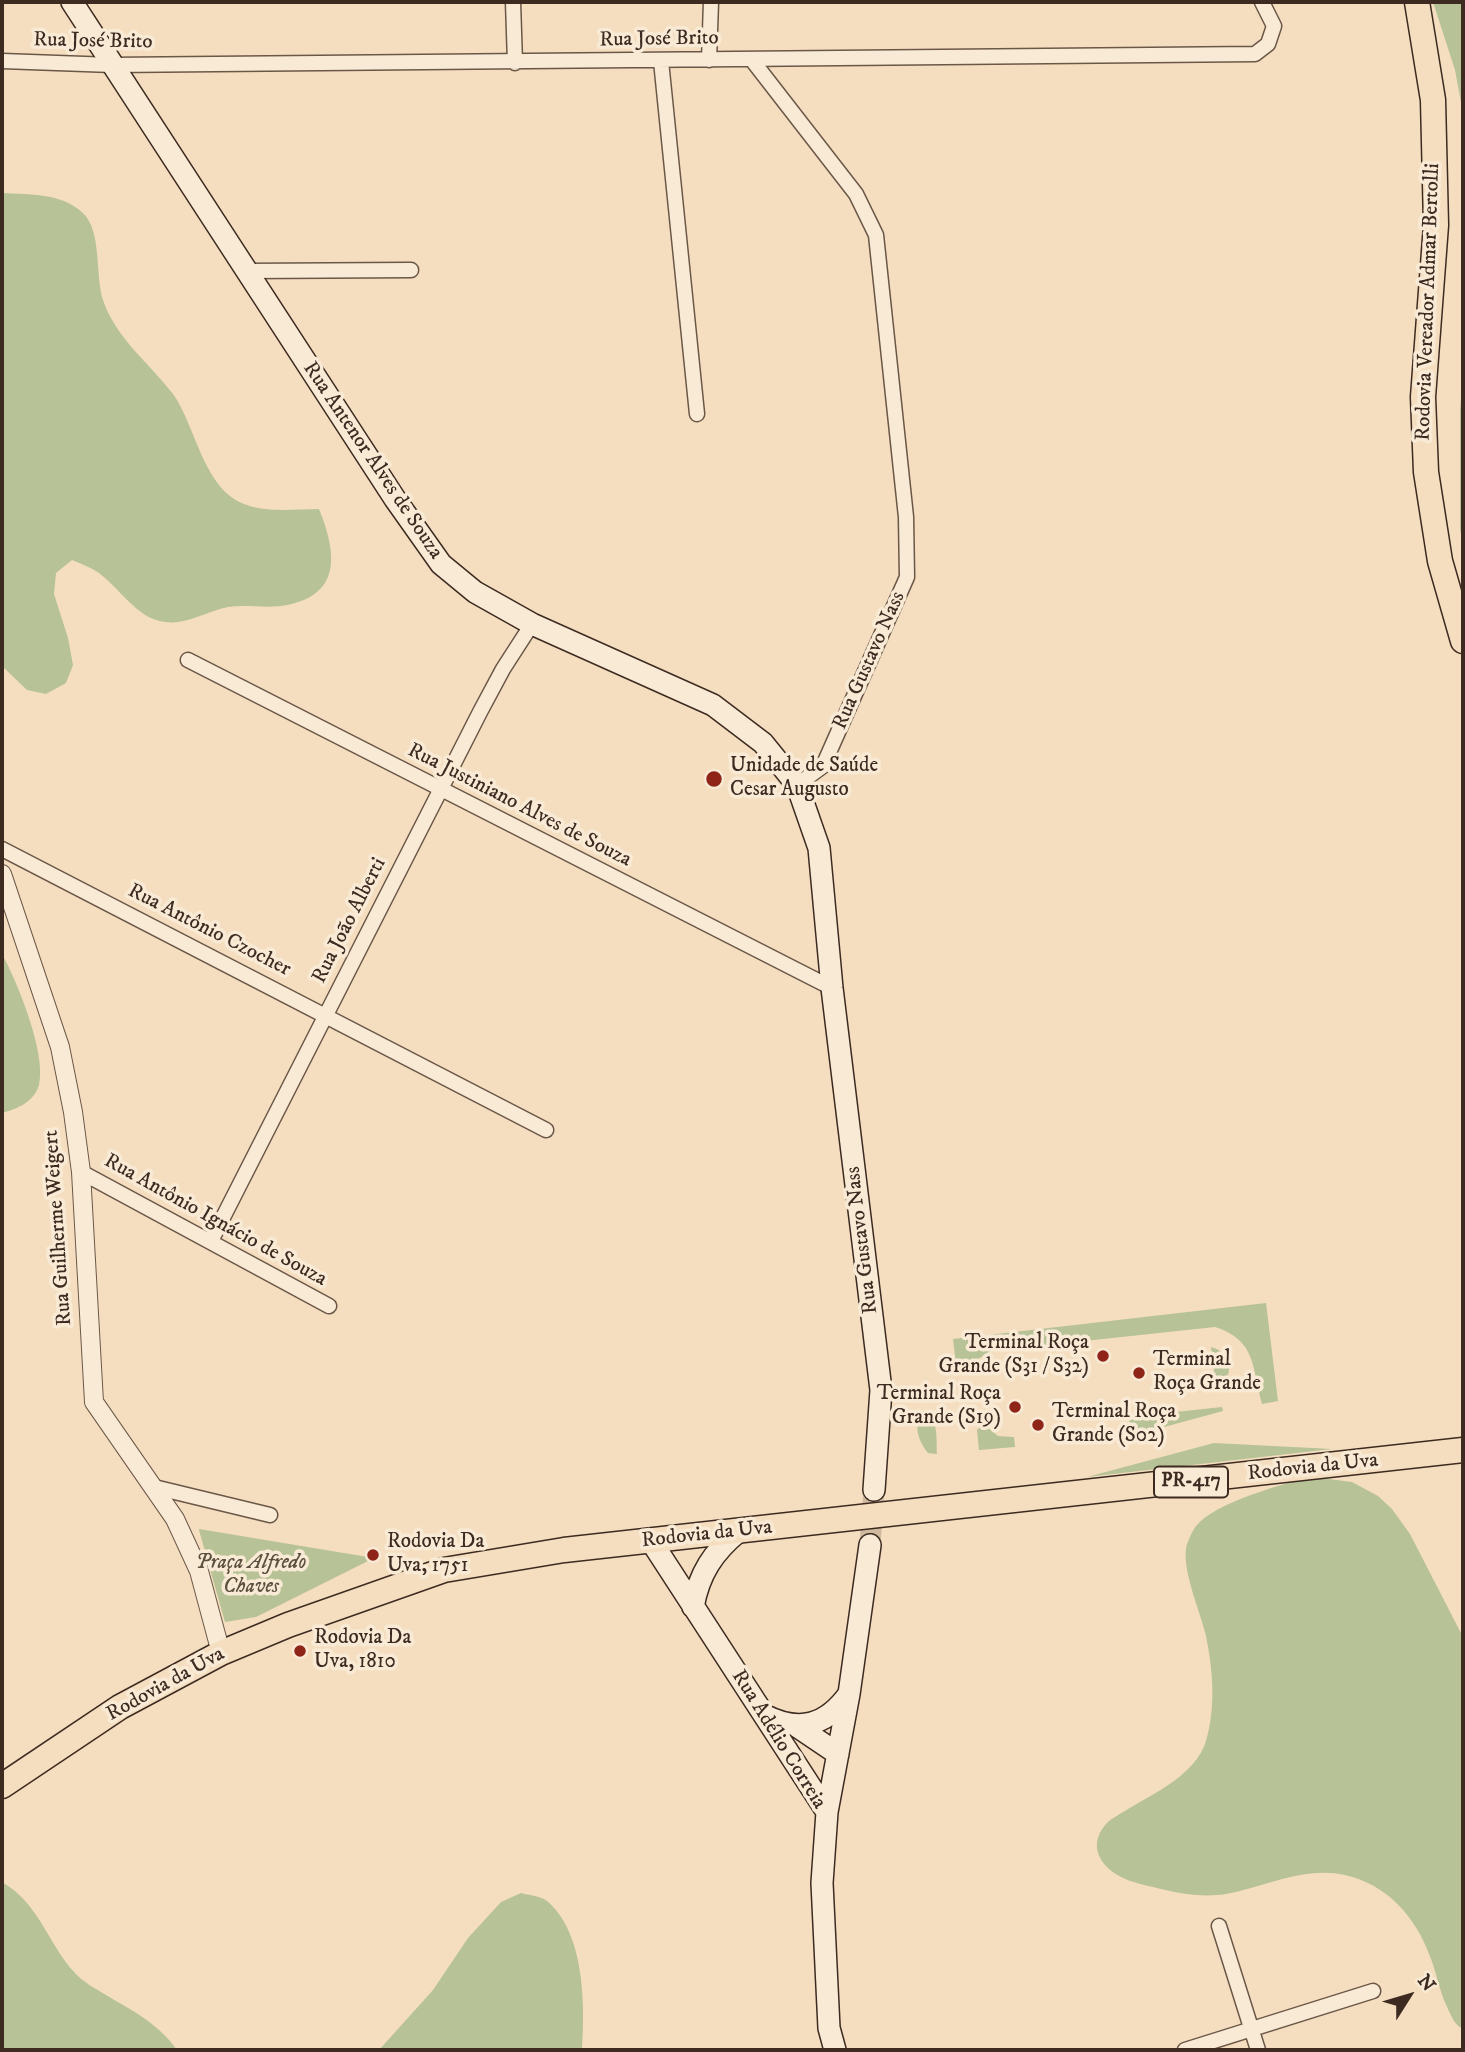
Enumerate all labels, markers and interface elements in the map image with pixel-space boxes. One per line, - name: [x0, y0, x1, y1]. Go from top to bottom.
- street label: Rua José Brito: [599, 26, 719, 54]
- street label: Rua José Brito: [33, 28, 153, 56]
- street label: Rodovia Vereador Admar Bertolli: [1412, 163, 1446, 441]
- street label: Rua Antenor Alves de Souza: [297, 358, 447, 564]
- street label: Rua Gustavo Nass: [828, 588, 912, 734]
- street label: Rua Justiniano Alves de Souza: [403, 739, 635, 873]
- place label: Unidade de Saúde Cesar Augusto: [730, 754, 878, 804]
- marker: Unidade de Saúde Cesar Augusto: [704, 769, 724, 789]
- street label: Rua João Alberti: [308, 854, 392, 988]
- street label: Rua Antônio Czocher: [123, 879, 295, 983]
- street label: Rua Guilherme Weigert: [40, 1129, 78, 1327]
- street label: Rua Antônio Ignácio de Souza: [99, 1149, 331, 1293]
- street label: Rua Gustavo Nass: [841, 1165, 885, 1315]
- place label: Terminal Roça Grande (S31 / S32): [939, 1331, 1089, 1381]
- marker: Terminal Roça Grande (S31 / S32): [1095, 1348, 1111, 1364]
- place label: Terminal Roça Grande: [1153, 1348, 1261, 1398]
- marker: Terminal Roça Grande: [1131, 1365, 1147, 1381]
- place label: Terminal Roça Grande (S19): [877, 1382, 1001, 1432]
- marker: Terminal Roça Grande (S19): [1007, 1399, 1023, 1415]
- place label: Terminal Roça Grande (S02): [1052, 1400, 1176, 1450]
- marker: Terminal Roça Grande (S02): [1030, 1417, 1046, 1433]
- street label: Rodovia da Uva: [1247, 1449, 1379, 1487]
- road number: PR-417: [1154, 1466, 1228, 1498]
- street label: Rodovia da Uva: [641, 1516, 773, 1554]
- place label: Rodovia Da Uva, 1751: [387, 1530, 484, 1580]
- marker: Rodovia Da Uva, 1751: [365, 1547, 381, 1563]
- park label: Praça Alfredo Chaves: [196, 1551, 306, 1601]
- place label: Rodovia Da Uva, 1810: [314, 1626, 411, 1676]
- street label: Rodovia da Uva: [103, 1642, 229, 1728]
- marker: Rodovia Da Uva, 1810: [292, 1643, 308, 1659]
- street label: Rua Adélio Correia: [725, 1666, 831, 1814]
- north arrow: [1374, 1961, 1444, 2031]
- text: N: [1412, 1970, 1440, 1996]

